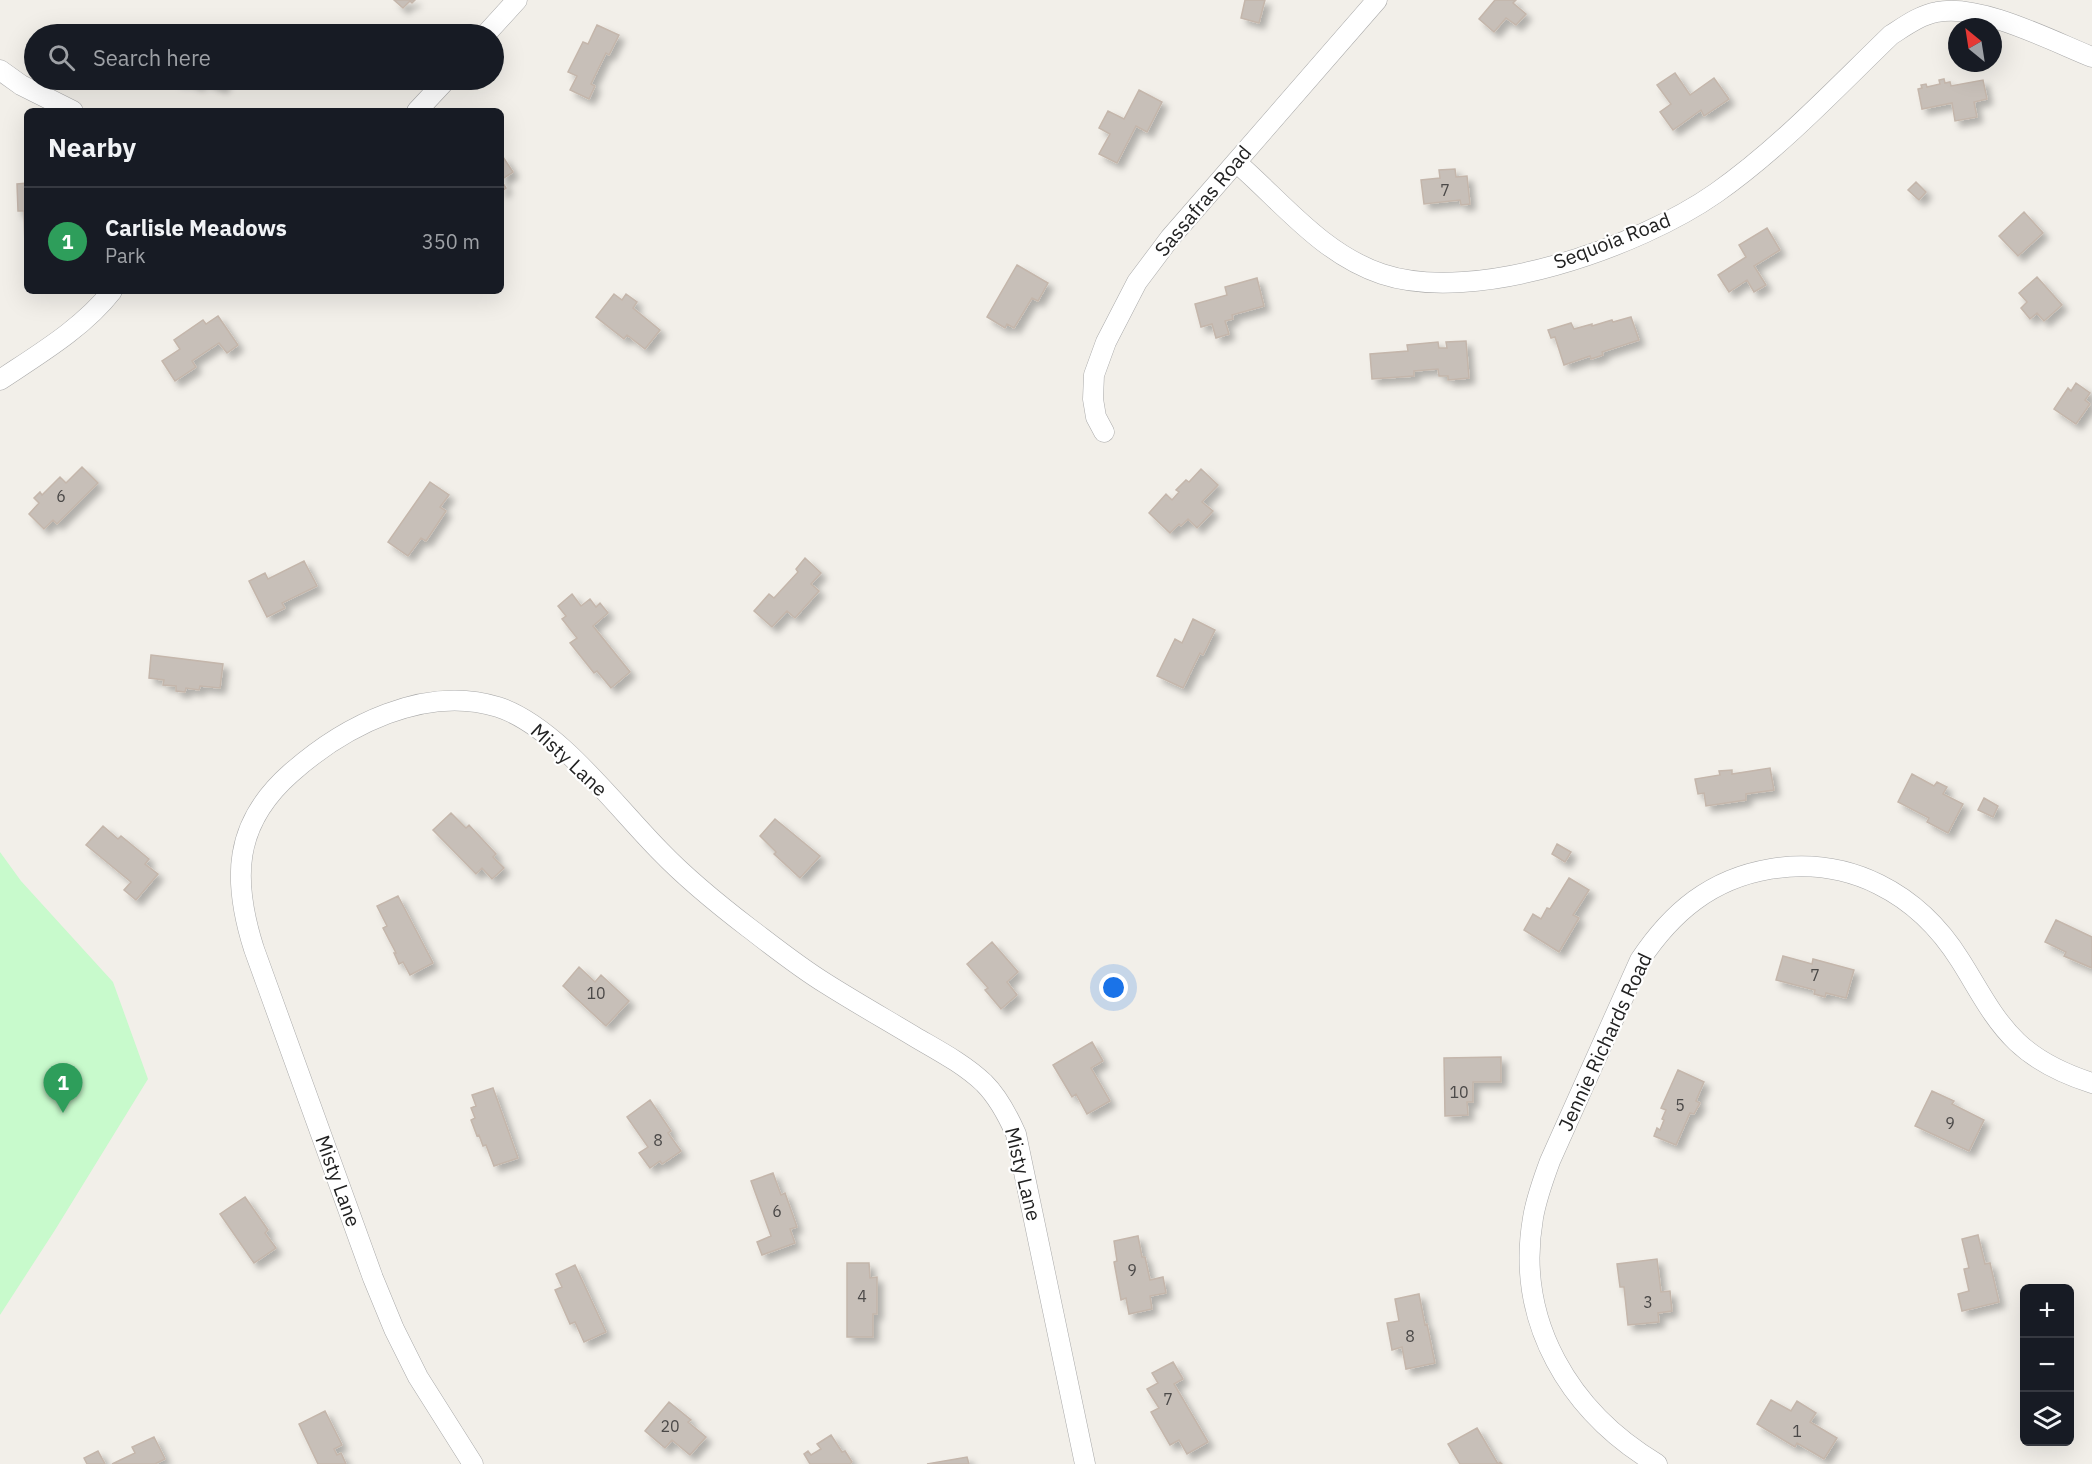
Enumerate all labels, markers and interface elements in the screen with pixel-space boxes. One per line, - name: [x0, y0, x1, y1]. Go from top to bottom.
- north arrow: [1948, 18, 2002, 72]
- search box: [24, 24, 504, 90]
- icon: search: [45, 41, 78, 74]
- text: Search here: [93, 43, 211, 72]
- text: Nearby: [48, 130, 136, 164]
- street label: Sassafras Road: [1148, 139, 1257, 262]
- house number: 7: [1440, 180, 1450, 200]
- street label: Sequoia Road: [1550, 206, 1674, 275]
- text: Carlisle Meadows: [105, 213, 287, 242]
- text: 1: [62, 228, 74, 255]
- text: 350 m: [422, 228, 480, 255]
- text: Park: [105, 242, 145, 269]
- house number: 6: [56, 486, 66, 506]
- street label: Misty Lane: [525, 717, 614, 802]
- street label: Jennie Richards Road: [1551, 948, 1658, 1135]
- house number: 7: [1810, 965, 1820, 985]
- your location: [1099, 973, 1128, 1002]
- house number: 10: [586, 983, 606, 1003]
- pin: 1: [44, 1064, 82, 1113]
- house number: 10: [1449, 1082, 1469, 1102]
- house number: 5: [1675, 1095, 1685, 1115]
- house number: 9: [1945, 1113, 1955, 1133]
- street label: Misty Lane: [999, 1124, 1048, 1224]
- house number: 8: [653, 1130, 663, 1150]
- street label: Misty Lane: [309, 1131, 368, 1230]
- house number: 6: [772, 1201, 782, 1221]
- house number: 9: [1127, 1260, 1137, 1280]
- map controls: [2020, 1284, 2074, 1446]
- button: +: [2020, 1284, 2074, 1338]
- house number: 4: [857, 1286, 867, 1306]
- house number: 3: [1643, 1292, 1653, 1312]
- house number: 8: [1405, 1326, 1415, 1346]
- button: −: [2020, 1338, 2074, 1392]
- house number: 7: [1163, 1389, 1173, 1409]
- button: layers: [2020, 1392, 2074, 1446]
- house number: 20: [660, 1416, 680, 1436]
- house number: 1: [1792, 1421, 1802, 1441]

